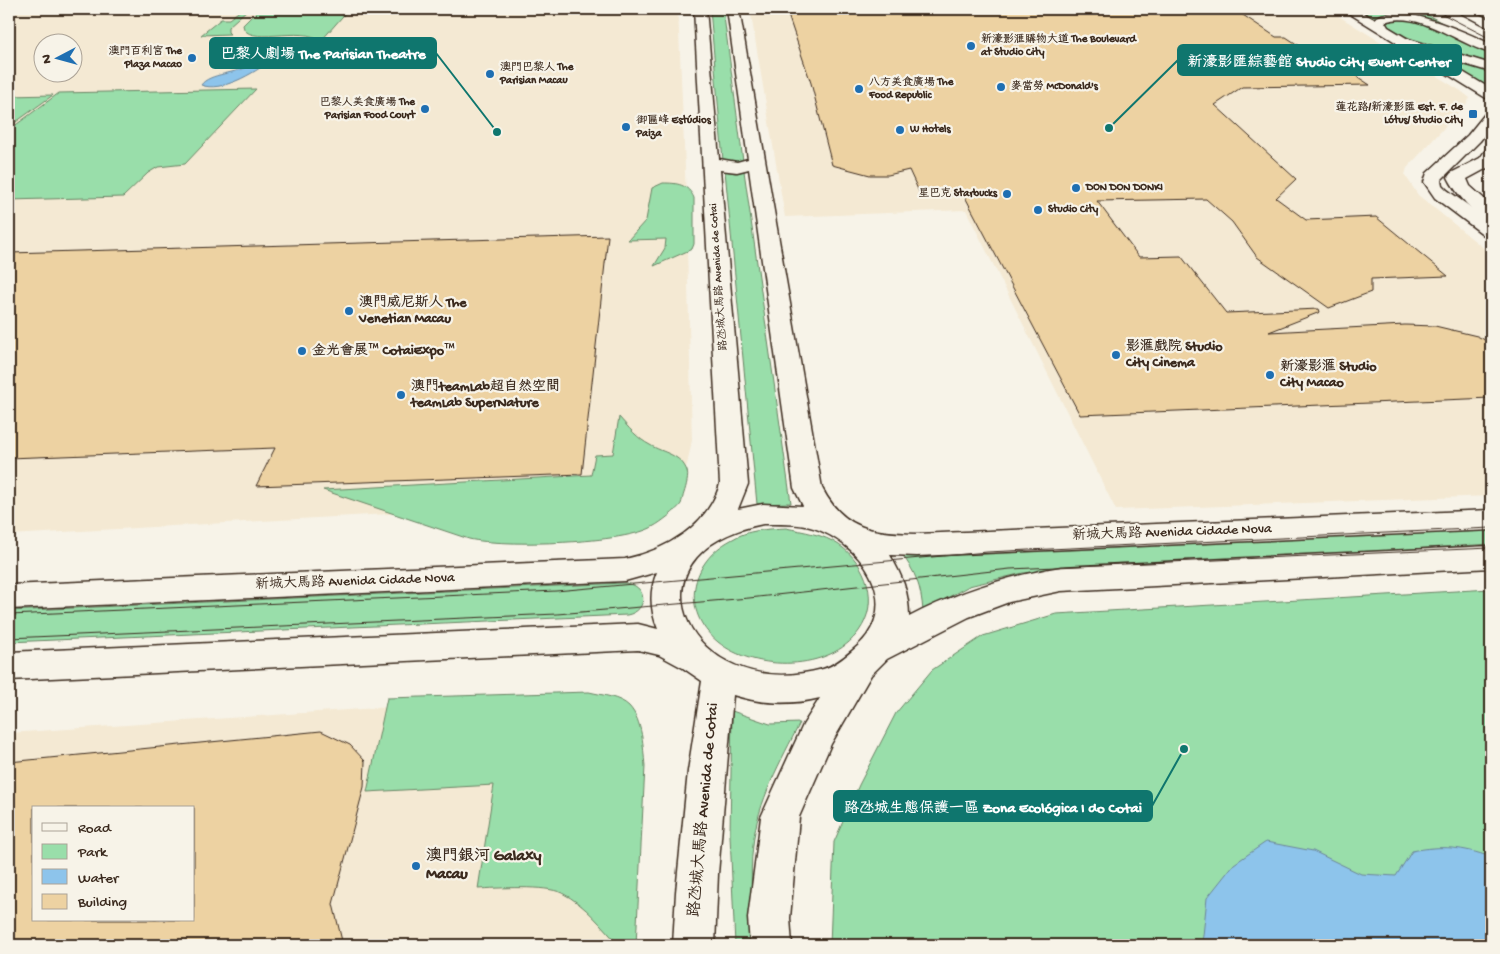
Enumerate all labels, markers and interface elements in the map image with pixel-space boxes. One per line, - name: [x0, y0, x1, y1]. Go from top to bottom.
- north arrow: [32, 32, 82, 82]
- place label: 新濠影滙購物大道 The Boulevard at Studio City: [980, 33, 1137, 59]
- callout: 巴黎人劇場 The Parisian Theatre: [210, 38, 436, 68]
- marker: 新濠影滙購物大道 The Boulevard at Studio City: [965, 40, 977, 52]
- place label: 澳門百利宮 The Plaza Macao: [109, 44, 183, 71]
- text: 巴黎人劇場 The Parisian Theatre: [220, 45, 427, 64]
- callout: 新濠影匯綜藝館 Studio City Event Center: [1178, 45, 1461, 75]
- marker: 澳門百利宮 The Plaza Macao: [186, 52, 198, 64]
- text: 新濠影匯綜藝館 Studio City Event Center: [1187, 53, 1452, 72]
- text: N: [39, 54, 56, 65]
- place label: 澳門巴黎人 The Parisian Macau: [499, 61, 575, 87]
- marker: 澳門巴黎人 The Parisian Macau: [484, 68, 496, 80]
- place label: 八方美食廣場 The Food Republic: [868, 76, 955, 102]
- place label: 麥當勞 McDonald's: [1011, 79, 1099, 93]
- marker: 麥當勞 McDonald's: [995, 81, 1007, 93]
- marker: 八方美食廣場 The Food Republic: [853, 83, 865, 95]
- place label: 巴黎人美食廣場 The Parisian Food Court: [320, 96, 417, 122]
- place label: 蓮花路/新濠影匯 Est. F. de Lótus/ Studio City: [1335, 101, 1464, 127]
- marker: 巴黎人美食廣場 The Parisian Food Court: [419, 103, 431, 115]
- marker: 蓮花路/新濠影匯 Est. F. de Lótus/ Studio City: [1467, 108, 1479, 120]
- place label: 御匾峰 Estúdios Paiza: [635, 114, 712, 140]
- marker: 御匾峰 Estúdios Paiza: [620, 121, 632, 133]
- place label: W Hotels: [909, 123, 952, 136]
- marker: W Hotels: [894, 124, 906, 136]
- marker: DON DON DONKI: [1070, 182, 1082, 194]
- place label: DON DON DONKI: [1085, 182, 1163, 194]
- place label: 星巴克 Starbucks: [918, 187, 998, 200]
- marker: 星巴克 Starbucks: [1001, 188, 1013, 200]
- street label: 路氹城大馬路 Avenida de Cotai: [707, 203, 730, 351]
- place label: Studio City: [1048, 203, 1099, 216]
- marker: Studio City: [1032, 204, 1044, 216]
- place label: 澳門威尼斯人 The Venetian Macau: [358, 294, 467, 328]
- marker: 澳門威尼斯人 The Venetian Macau: [343, 305, 355, 317]
- place label: 影滙戲院 Studio City Cinema: [1125, 338, 1223, 372]
- place label: 金光會展™ CotaiExpo™: [312, 342, 455, 360]
- marker: 金光會展™ CotaiExpo™: [296, 345, 308, 357]
- marker: 影滙戲院 Studio City Cinema: [1110, 349, 1122, 361]
- place label: 新濠影滙 Studio City Macao: [1279, 358, 1377, 392]
- marker: 新濠影滙 Studio City Macao: [1264, 369, 1276, 381]
- place label: 澳門teamLab超自然空間 teamLab SuperNature: [409, 378, 560, 412]
- marker: 澳門teamLab超自然空間 teamLab SuperNature: [395, 389, 407, 401]
- street label: 新城大馬路 Avenida Cidade Nova: [1072, 520, 1273, 545]
- street label: 新城大馬路 Avenida Cidade Nova: [255, 569, 456, 594]
- street label: 路氹城大馬路 Avenida de Cotai: [684, 702, 724, 918]
- callout: 路氹城生態保護一區 Zona Ecológica I do Cotai: [834, 791, 1152, 821]
- text: 路氹城生態保護一區 Zona Ecológica I do Cotai: [844, 799, 1142, 818]
- legend: [32, 806, 195, 922]
- text: Road: [78, 820, 112, 838]
- text: Park: [77, 844, 108, 862]
- place label: 澳門銀河 Galaxy Macau: [426, 846, 542, 885]
- marker: 澳門銀河 Galaxy Macau: [410, 860, 422, 872]
- text: Water: [78, 870, 120, 888]
- text: Building: [77, 894, 127, 912]

